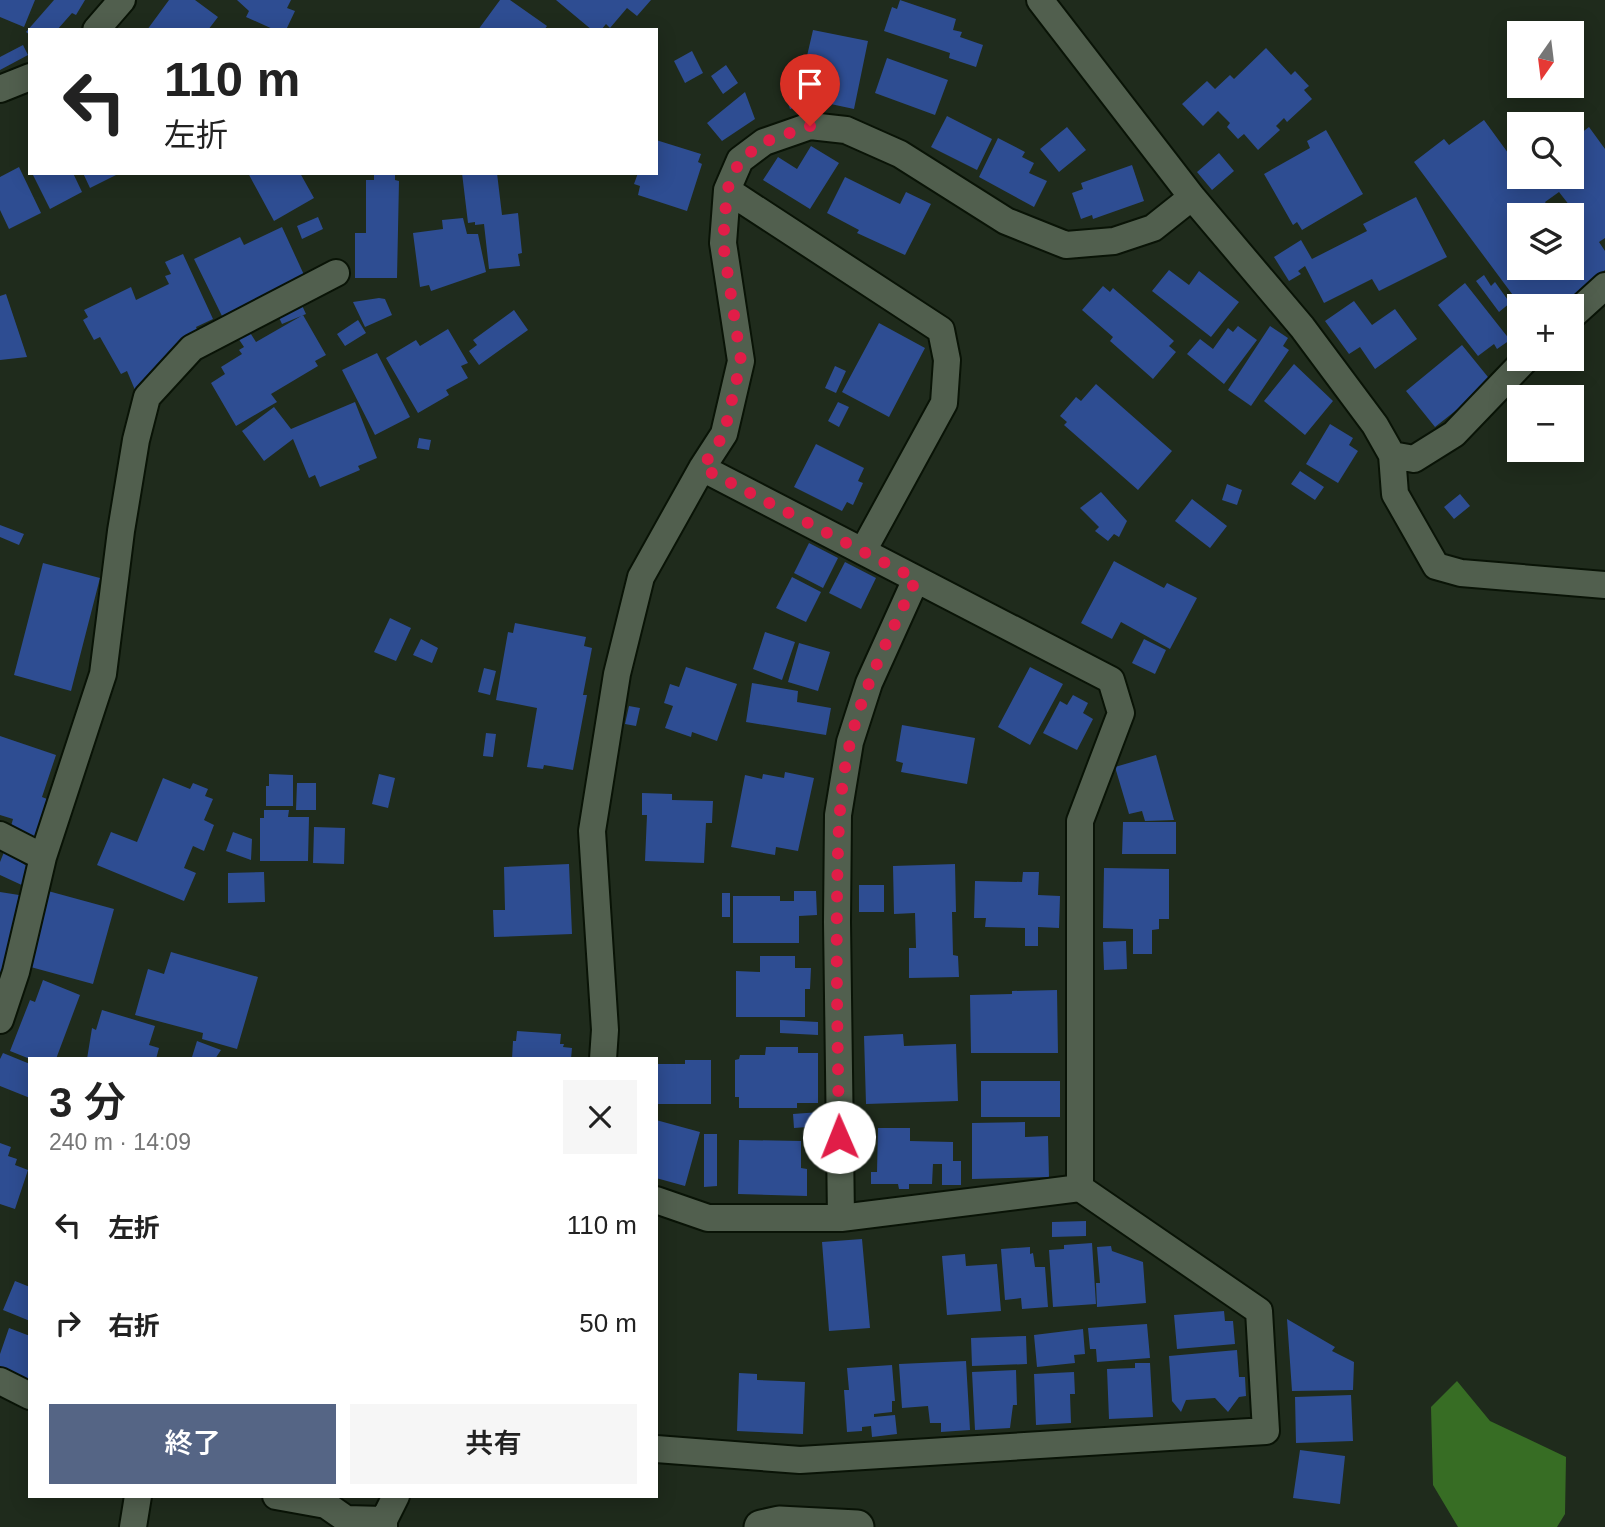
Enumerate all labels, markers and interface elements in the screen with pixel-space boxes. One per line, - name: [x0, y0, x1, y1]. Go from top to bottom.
- north arrow: [1507, 21, 1584, 98]
- map controls: [1507, 21, 1584, 462]
- text: 110 m: [164, 52, 300, 106]
- pin: [780, 54, 840, 126]
- icon: left: [49, 56, 140, 147]
- icon: arrive: [791, 65, 829, 103]
- button: search: [1507, 112, 1584, 189]
- text: 左折: [164, 117, 228, 153]
- button: layers: [1507, 203, 1584, 280]
- button: +: [1507, 294, 1584, 371]
- button: −: [1507, 385, 1584, 462]
- text: 3 分: [49, 1079, 126, 1126]
- button: close: [563, 1080, 637, 1154]
- position arrow: [802, 1100, 876, 1174]
- text: 240 m · 14:09: [49, 1129, 191, 1155]
- icon: left: [49, 1206, 87, 1244]
- text: 110 m: [567, 1210, 637, 1240]
- text: 左折: [108, 1213, 160, 1243]
- icon: right: [49, 1304, 87, 1342]
- text: 50 m: [579, 1308, 637, 1338]
- text: 右折: [108, 1311, 160, 1341]
- button: 終了: [49, 1404, 336, 1484]
- button: 共有: [350, 1404, 637, 1484]

